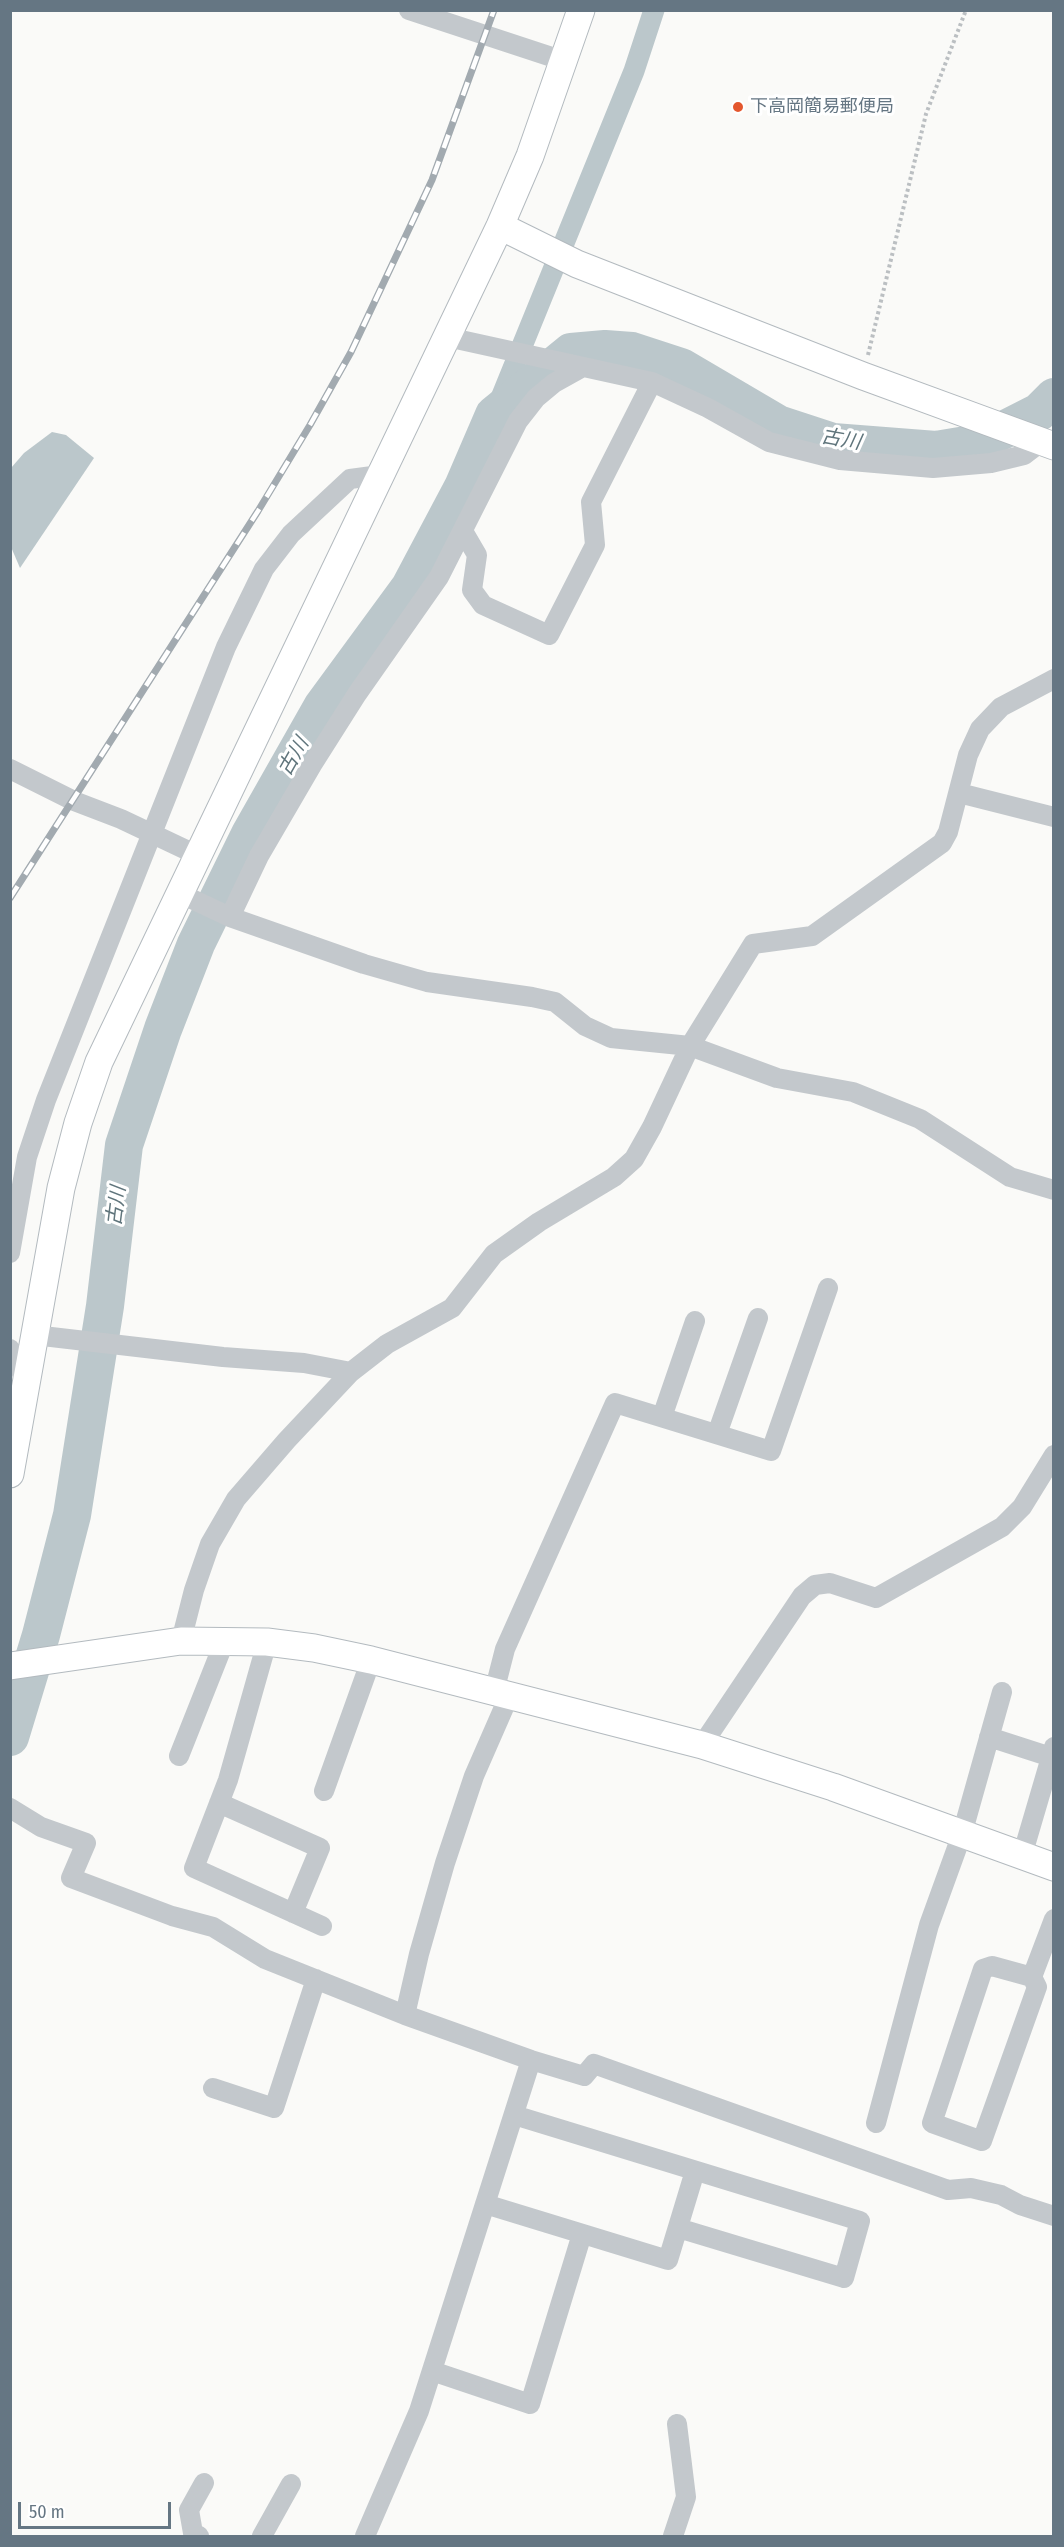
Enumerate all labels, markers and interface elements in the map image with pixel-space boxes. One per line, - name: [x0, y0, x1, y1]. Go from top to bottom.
- place label: 下高岡簡易郵便局: [750, 96, 894, 118]
- marker: 下高岡簡易郵便局: [731, 100, 745, 114]
- water label: 古川: [819, 425, 863, 455]
- water label: 古川: [274, 734, 314, 780]
- water label: 古川: [103, 1185, 131, 1227]
- scale bar: [21, 2490, 174, 2528]
- text: 50 m: [29, 2501, 65, 2523]

